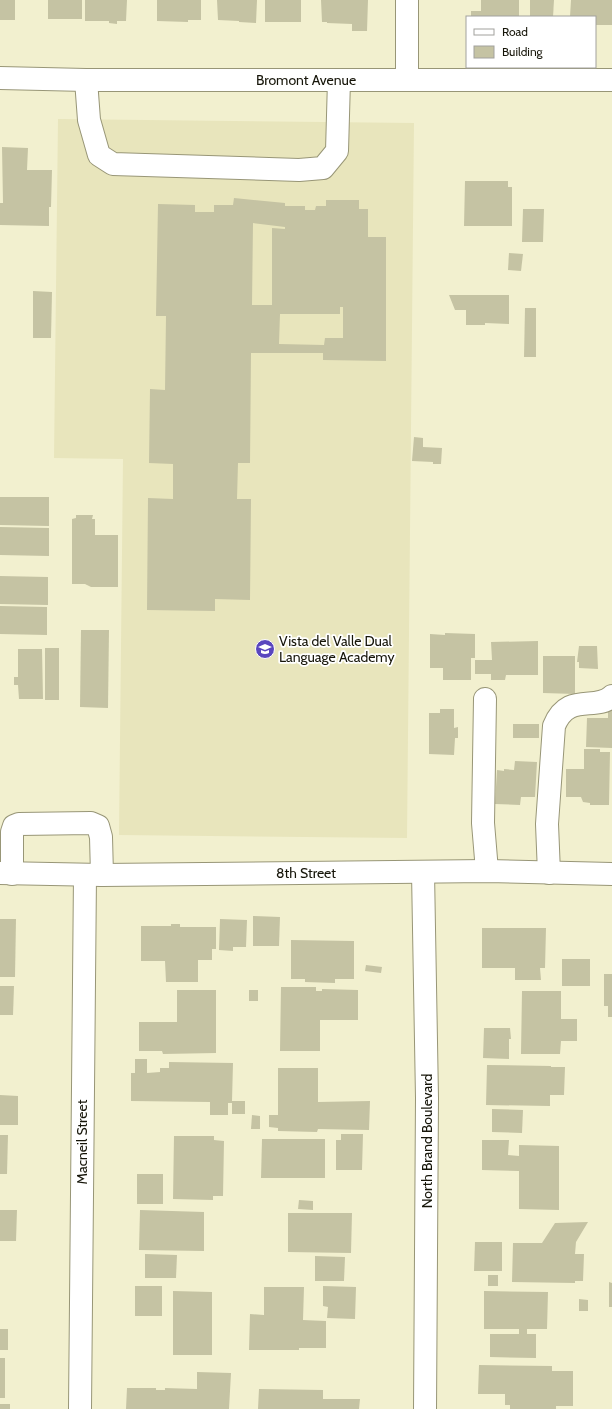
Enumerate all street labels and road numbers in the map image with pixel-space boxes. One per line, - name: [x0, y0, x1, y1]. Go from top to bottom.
- street label: Bromont Avenue: [256, 71, 356, 89]
- street label: 8th Street: [276, 864, 336, 882]
- street label: North Brand Boulevard: [418, 1074, 436, 1208]
- street label: Macneil Street: [73, 1099, 91, 1184]

